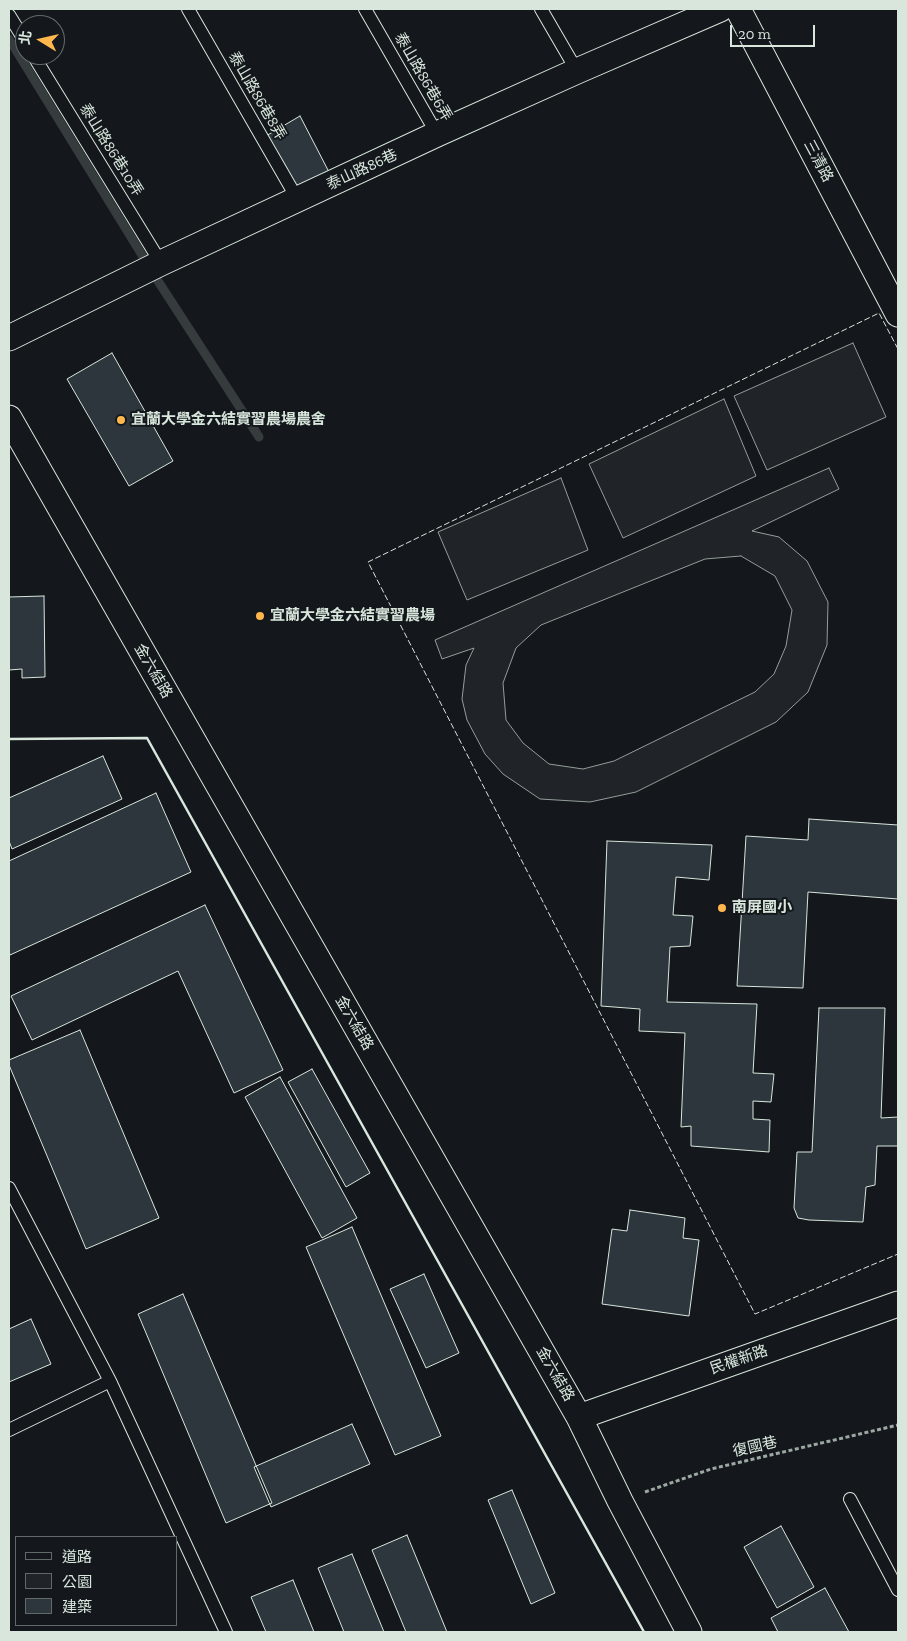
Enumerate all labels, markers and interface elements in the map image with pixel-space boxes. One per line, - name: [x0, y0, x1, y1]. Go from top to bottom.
- north arrow: [15, 15, 65, 65]
- scale bar: [732, 15, 817, 47]
- text: 20 m: [738, 25, 771, 43]
- text: 北: [16, 29, 35, 46]
- street label: 泰山路86巷6弄: [390, 30, 456, 124]
- street label: 泰山路86巷8弄: [224, 49, 290, 143]
- street label: 泰山路86巷10弄: [75, 101, 147, 199]
- street label: 三清路: [799, 137, 837, 185]
- street label: 泰山路86巷: [324, 146, 400, 194]
- place label: 宜蘭大學金六結實習農場農舍: [131, 411, 326, 429]
- marker: 宜蘭大學金六結實習農場農舍: [115, 414, 127, 426]
- place label: 宜蘭大學金六結實習農場: [270, 607, 435, 625]
- marker: 宜蘭大學金六結實習農場: [254, 610, 266, 622]
- street label: 金六結路: [130, 641, 176, 701]
- place label: 南屏國小: [732, 899, 792, 917]
- marker: 南屏國小: [716, 902, 728, 914]
- street label: 金六結路: [331, 993, 377, 1053]
- street label: 民權新路: [708, 1342, 770, 1378]
- street label: 金六結路: [532, 1344, 578, 1404]
- street label: 復國巷: [731, 1433, 779, 1461]
- legend: [15, 1536, 178, 1626]
- text: 道路: [62, 1548, 92, 1566]
- text: 公園: [62, 1573, 92, 1591]
- text: 建築: [62, 1598, 92, 1616]

